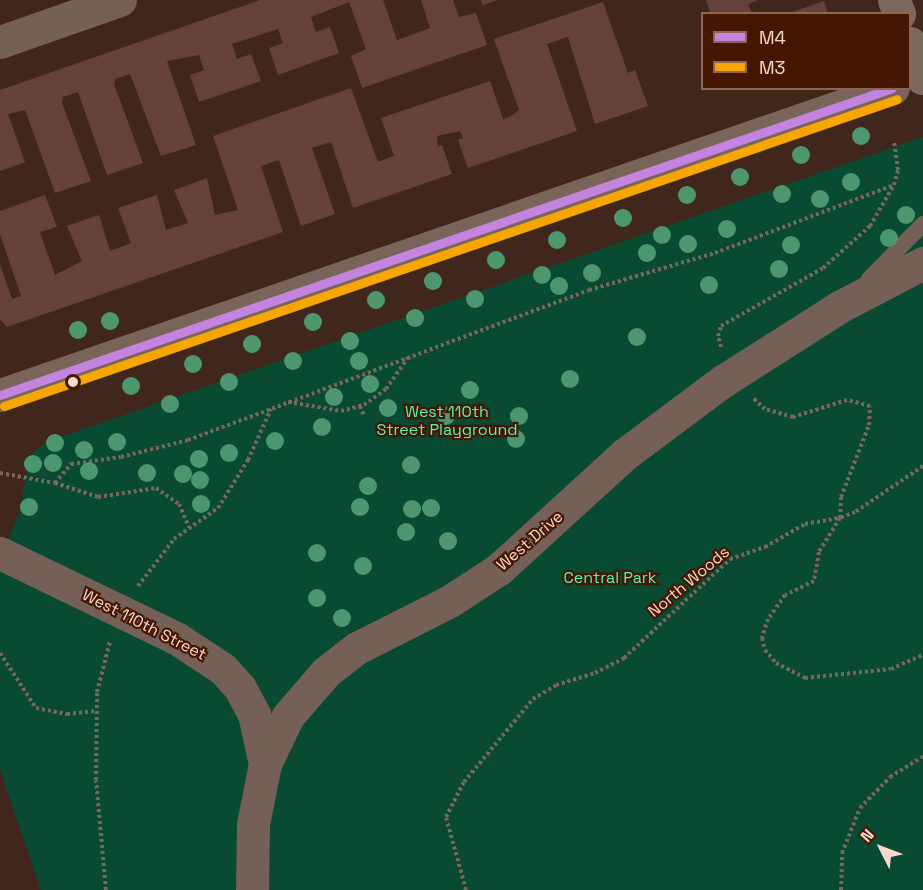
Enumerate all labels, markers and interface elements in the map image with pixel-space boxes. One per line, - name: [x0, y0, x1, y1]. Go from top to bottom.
- legend: [701, 12, 911, 90]
- text: M4: [759, 26, 786, 49]
- text: M3: [759, 56, 785, 79]
- unlabelled marker: [67, 376, 79, 388]
- park label: West 110th Street Playground: [376, 402, 518, 440]
- street label: West Drive: [493, 507, 567, 575]
- street label: North Woods: [644, 542, 734, 622]
- park label: Central Park: [564, 568, 656, 588]
- street label: West 110th Street: [79, 585, 209, 665]
- north arrow: [851, 818, 911, 878]
- text: N: [856, 825, 879, 847]

